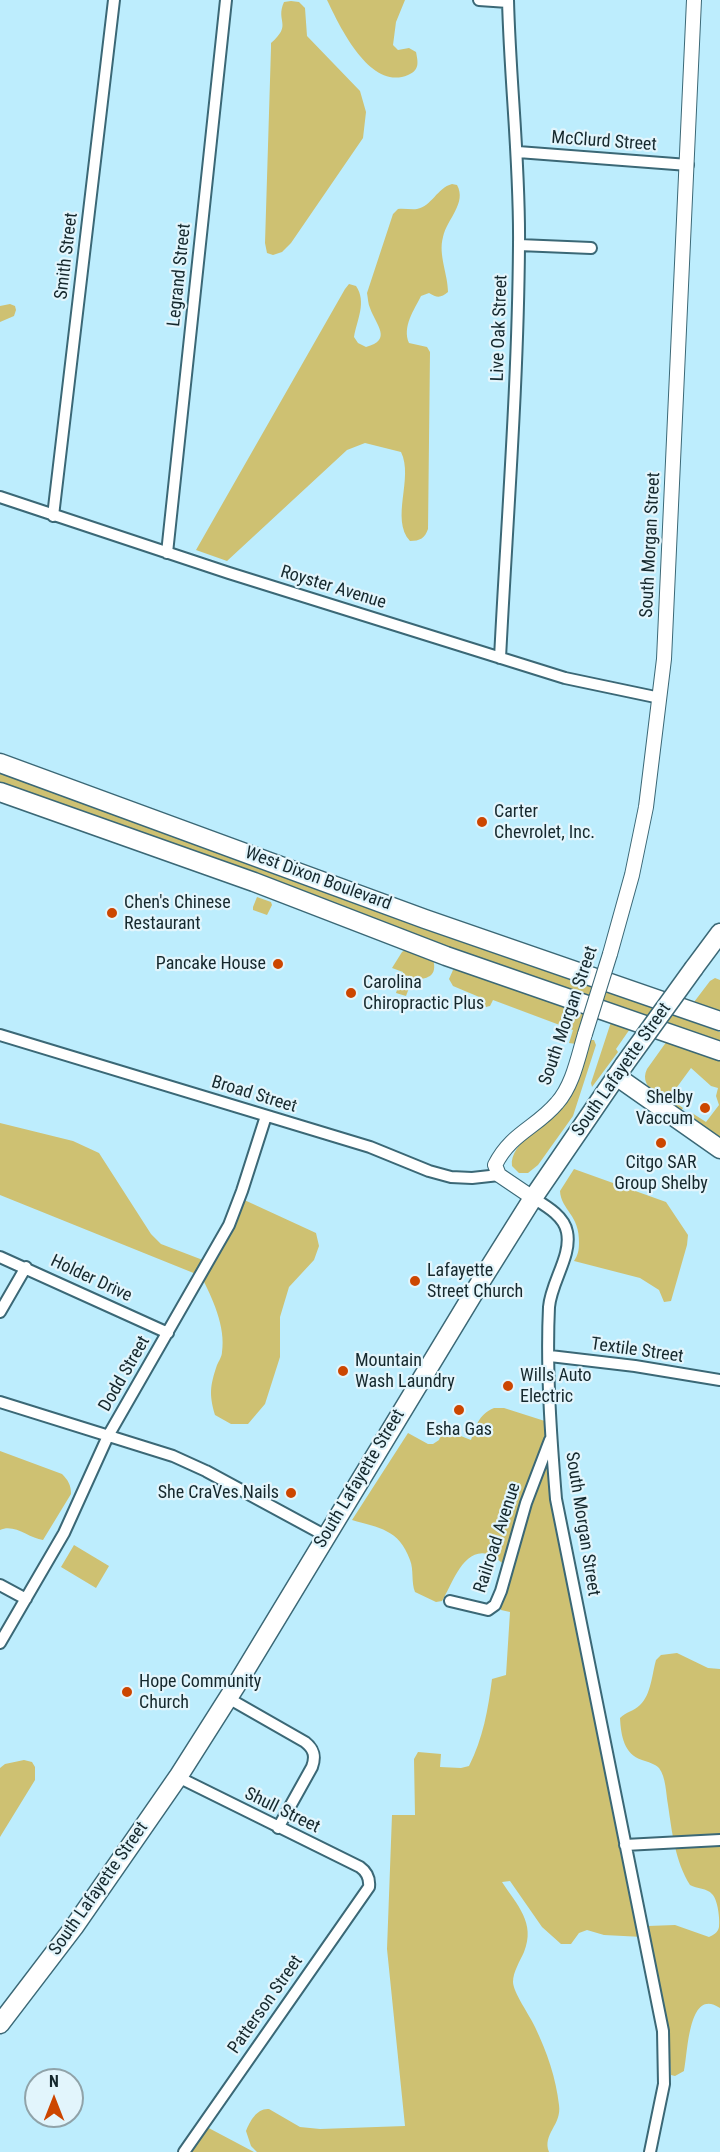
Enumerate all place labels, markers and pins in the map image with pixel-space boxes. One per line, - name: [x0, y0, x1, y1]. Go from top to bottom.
- place label: Carter Chevrolet, Inc.: [494, 801, 595, 844]
- marker: Carter Chevrolet, Inc.: [475, 815, 489, 829]
- place label: Chen's Chinese Restaurant: [124, 892, 231, 934]
- marker: Chen's Chinese Restaurant: [105, 906, 119, 920]
- place label: Pancake House: [156, 953, 266, 975]
- marker: Pancake House: [271, 957, 285, 971]
- place label: Carolina Chiropractic Plus: [363, 972, 484, 1014]
- marker: Carolina Chiropractic Plus: [344, 986, 358, 1000]
- place label: Shelby Vaccum: [636, 1087, 693, 1130]
- marker: Shelby Vaccum: [698, 1101, 712, 1115]
- marker: Citgo SAR Group Shelby: [654, 1136, 668, 1150]
- place label: Citgo SAR Group Shelby: [614, 1152, 708, 1194]
- place label: Lafayette Street Church: [427, 1260, 523, 1302]
- marker: Lafayette Street Church: [408, 1274, 422, 1288]
- place label: Mountain Wash Laundry: [355, 1350, 455, 1392]
- marker: Mountain Wash Laundry: [336, 1364, 350, 1378]
- place label: Wills Auto Electric: [520, 1365, 592, 1408]
- marker: Wills Auto Electric: [501, 1379, 515, 1393]
- marker: Esha Gas: [452, 1403, 466, 1417]
- place label: Esha Gas: [426, 1419, 492, 1441]
- place label: She CraVes Nails: [158, 1482, 279, 1504]
- marker: She CraVes Nails: [284, 1486, 298, 1500]
- place label: Hope Community Church: [139, 1671, 261, 1714]
- marker: Hope Community Church: [120, 1685, 134, 1699]

